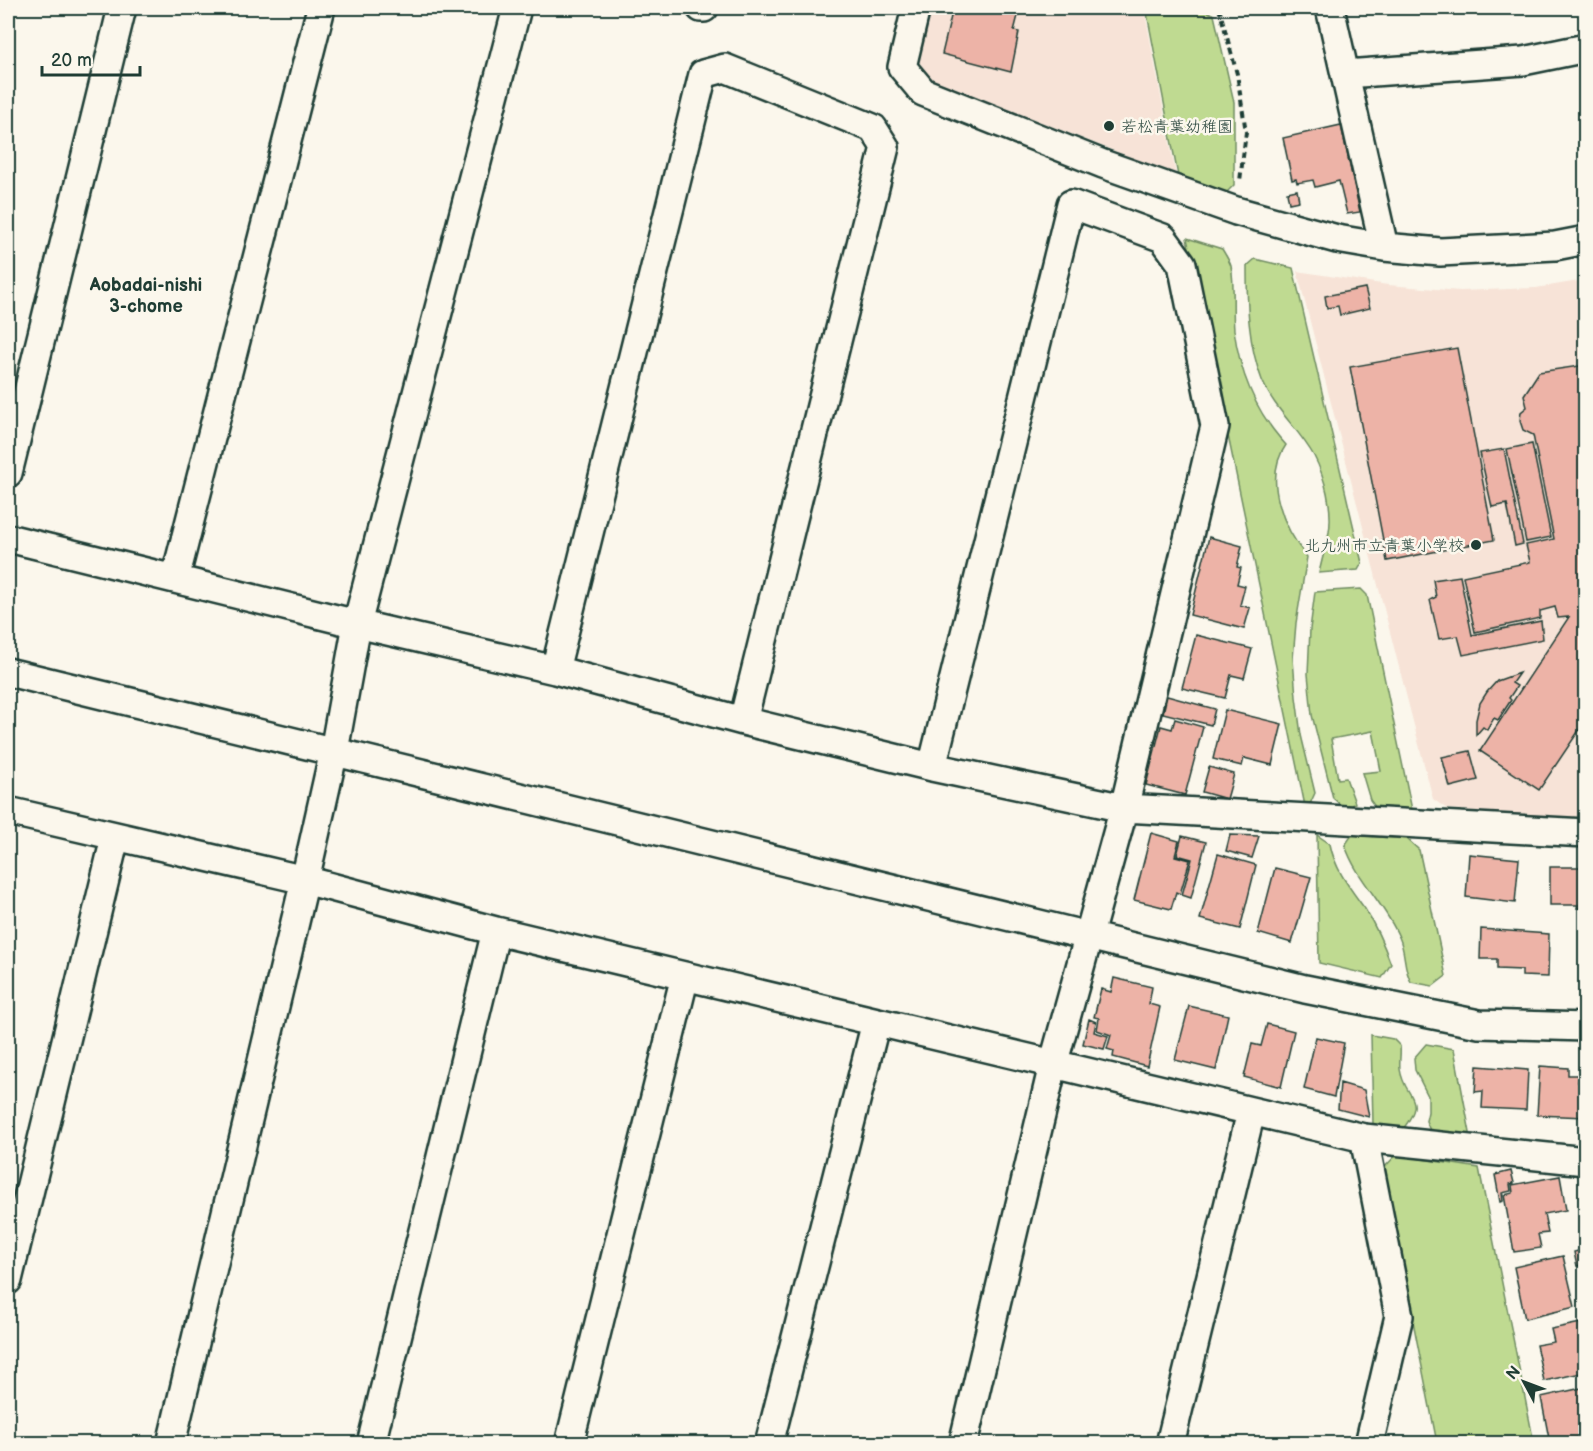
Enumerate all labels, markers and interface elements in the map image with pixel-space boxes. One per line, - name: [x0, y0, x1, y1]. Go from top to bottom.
- scale bar: [42, 39, 140, 77]
- text: 20 m: [51, 50, 92, 71]
- place label: 若松青葉幼稚園: [1121, 118, 1233, 137]
- marker: 若松青葉幼稚園: [1102, 119, 1116, 133]
- district label: Aobadai-nishi 3-chome: [89, 275, 202, 317]
- place label: 北九州市立青葉小学校: [1304, 537, 1464, 556]
- marker: 北九州市立青葉小学校: [1469, 538, 1483, 552]
- north arrow: [1494, 1352, 1554, 1412]
- text: N: [1503, 1362, 1525, 1384]

